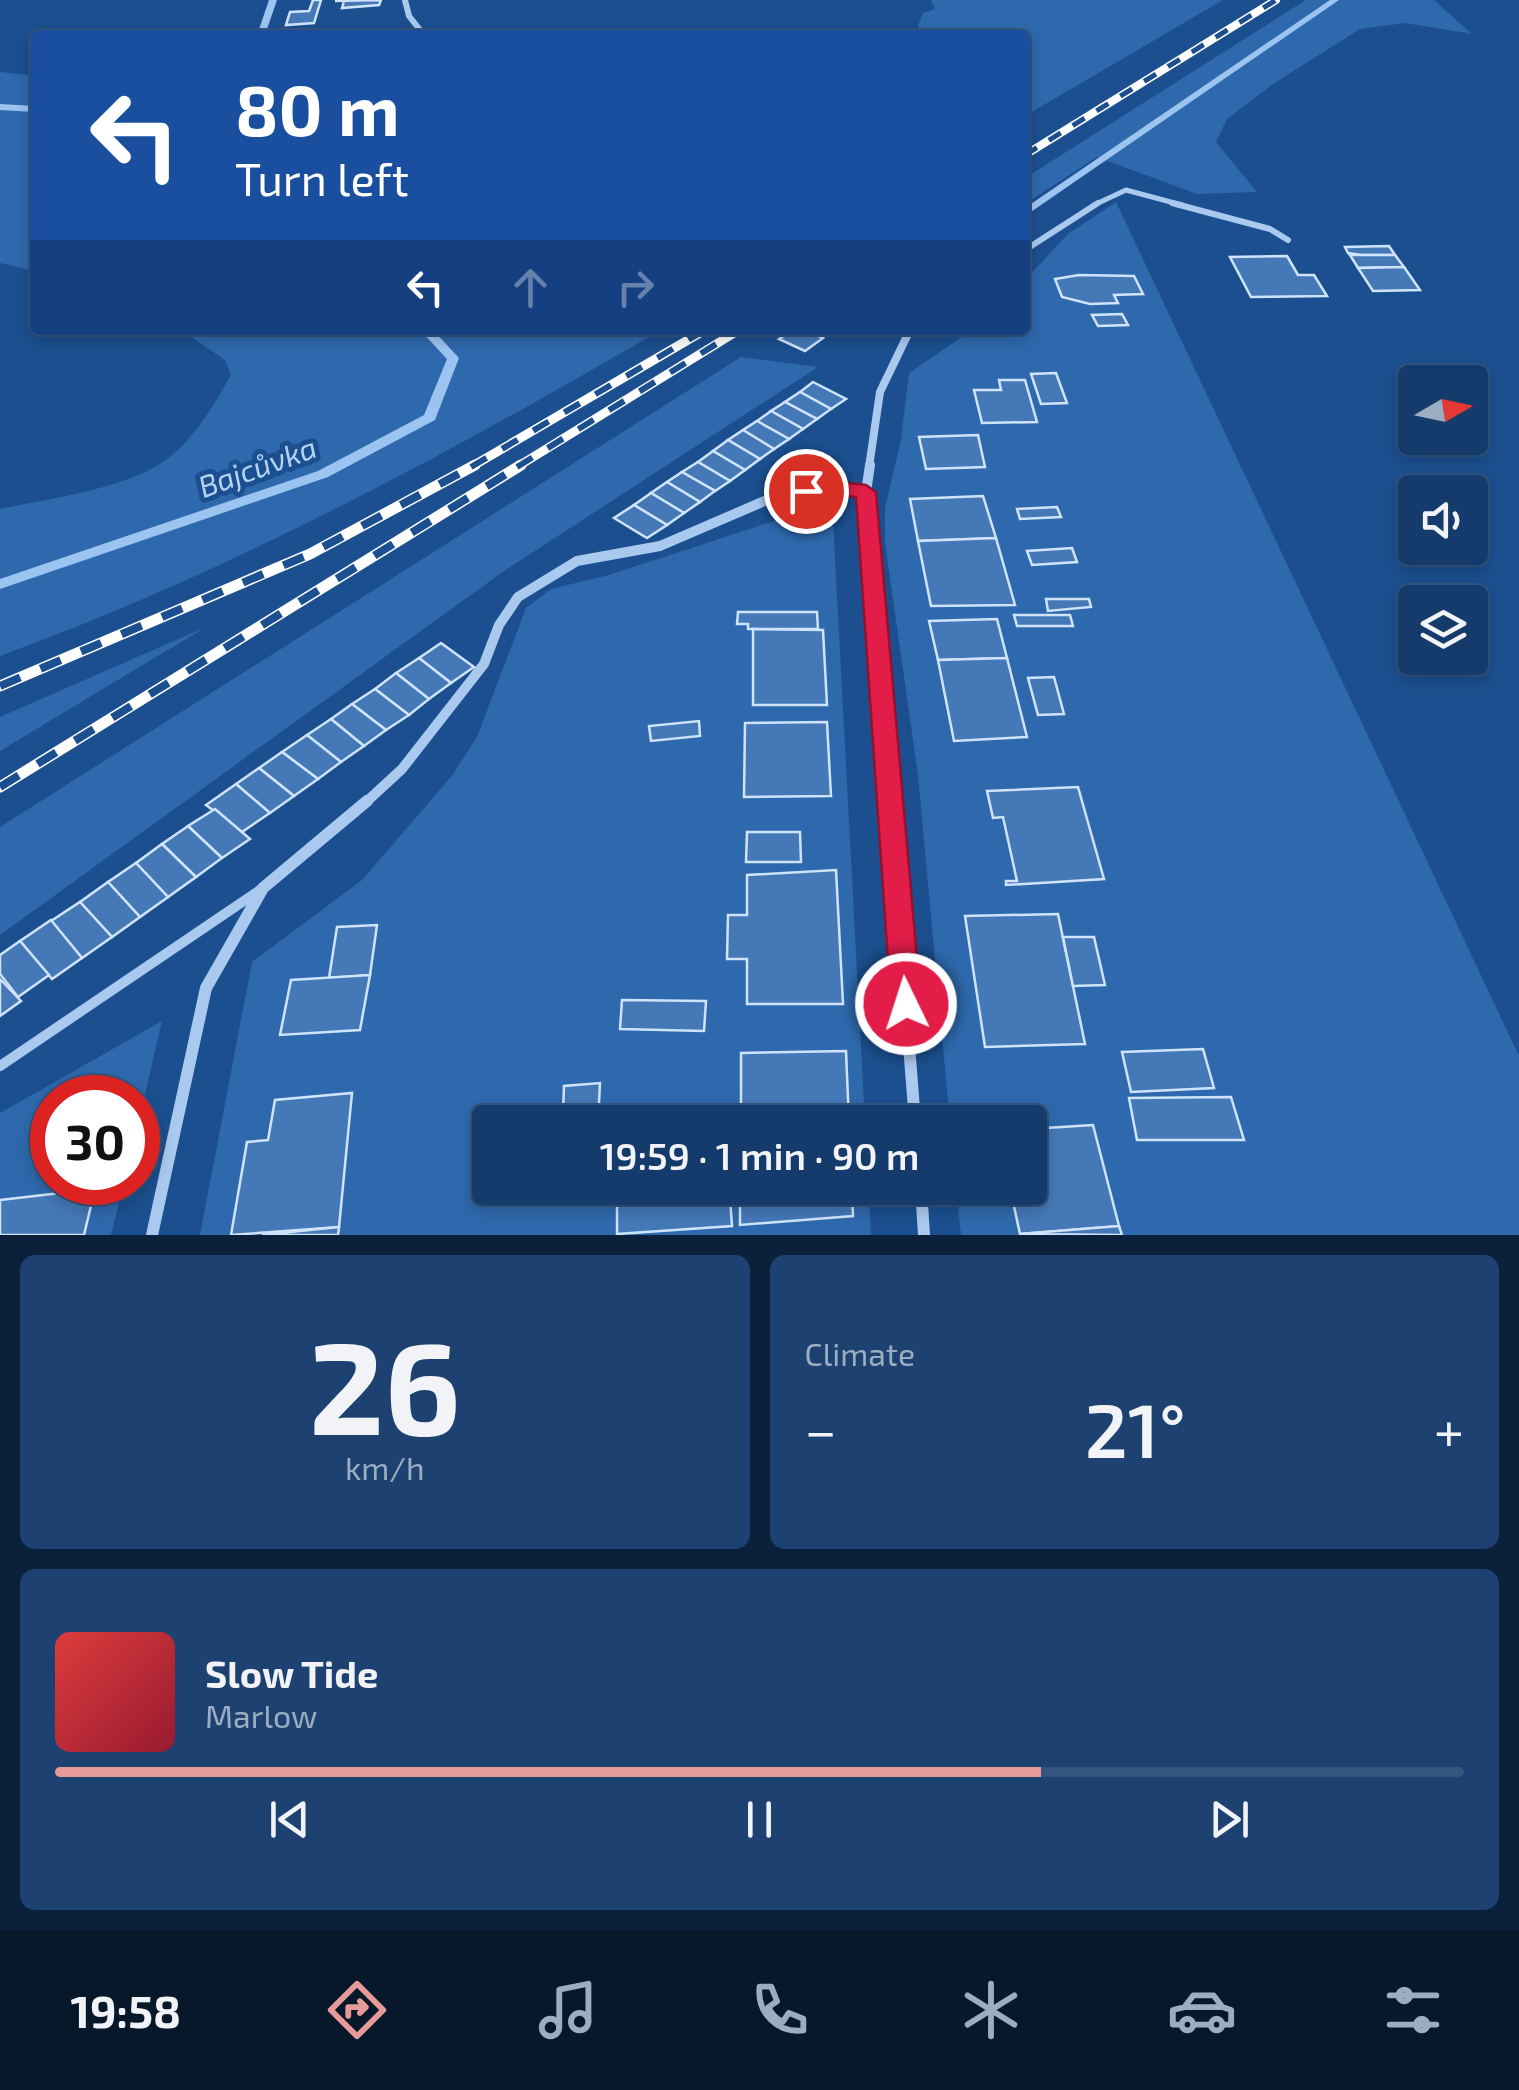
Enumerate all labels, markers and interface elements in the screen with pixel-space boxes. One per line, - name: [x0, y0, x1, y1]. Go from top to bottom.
- text: 80 m: [235, 66, 400, 150]
- icon: left: [70, 70, 200, 200]
- text: Turn left: [235, 151, 409, 205]
- icon: left: [398, 260, 453, 315]
- icon: ahead: [503, 260, 558, 315]
- icon: right: [608, 260, 663, 315]
- north arrow: [1398, 365, 1488, 455]
- map controls: [1398, 365, 1488, 675]
- water label: Bajcůvka: [193, 428, 321, 504]
- pin: [764, 449, 849, 534]
- icon: arrive: [779, 464, 834, 519]
- button: sound: [1398, 475, 1488, 565]
- button: layers: [1398, 585, 1488, 675]
- position arrow: [854, 952, 958, 1056]
- speed limit sign: 30: [30, 1075, 160, 1205]
- text: 19:59 · 1 min · 90 m: [600, 1132, 919, 1178]
- text: 26: [309, 1305, 461, 1461]
- text: Climate: [805, 1334, 915, 1372]
- text: 21°: [1085, 1383, 1186, 1473]
- text: −: [805, 1396, 837, 1462]
- text: +: [1434, 1396, 1464, 1462]
- text: km/h: [345, 1448, 424, 1486]
- text: Slow Tide: [205, 1650, 378, 1696]
- text: Marlow: [205, 1696, 317, 1734]
- icon: previous: [262, 1792, 317, 1847]
- icon: pause: [732, 1792, 787, 1847]
- icon: next: [1202, 1792, 1257, 1847]
- icon: directions: [322, 1975, 392, 2045]
- icon: music: [533, 1975, 603, 2045]
- icon: phone: [745, 1975, 815, 2045]
- icon: climate: [956, 1975, 1026, 2045]
- icon: car: [1167, 1975, 1237, 2045]
- icon: filters: [1378, 1975, 1448, 2045]
- text: 19:58: [71, 1983, 181, 2037]

